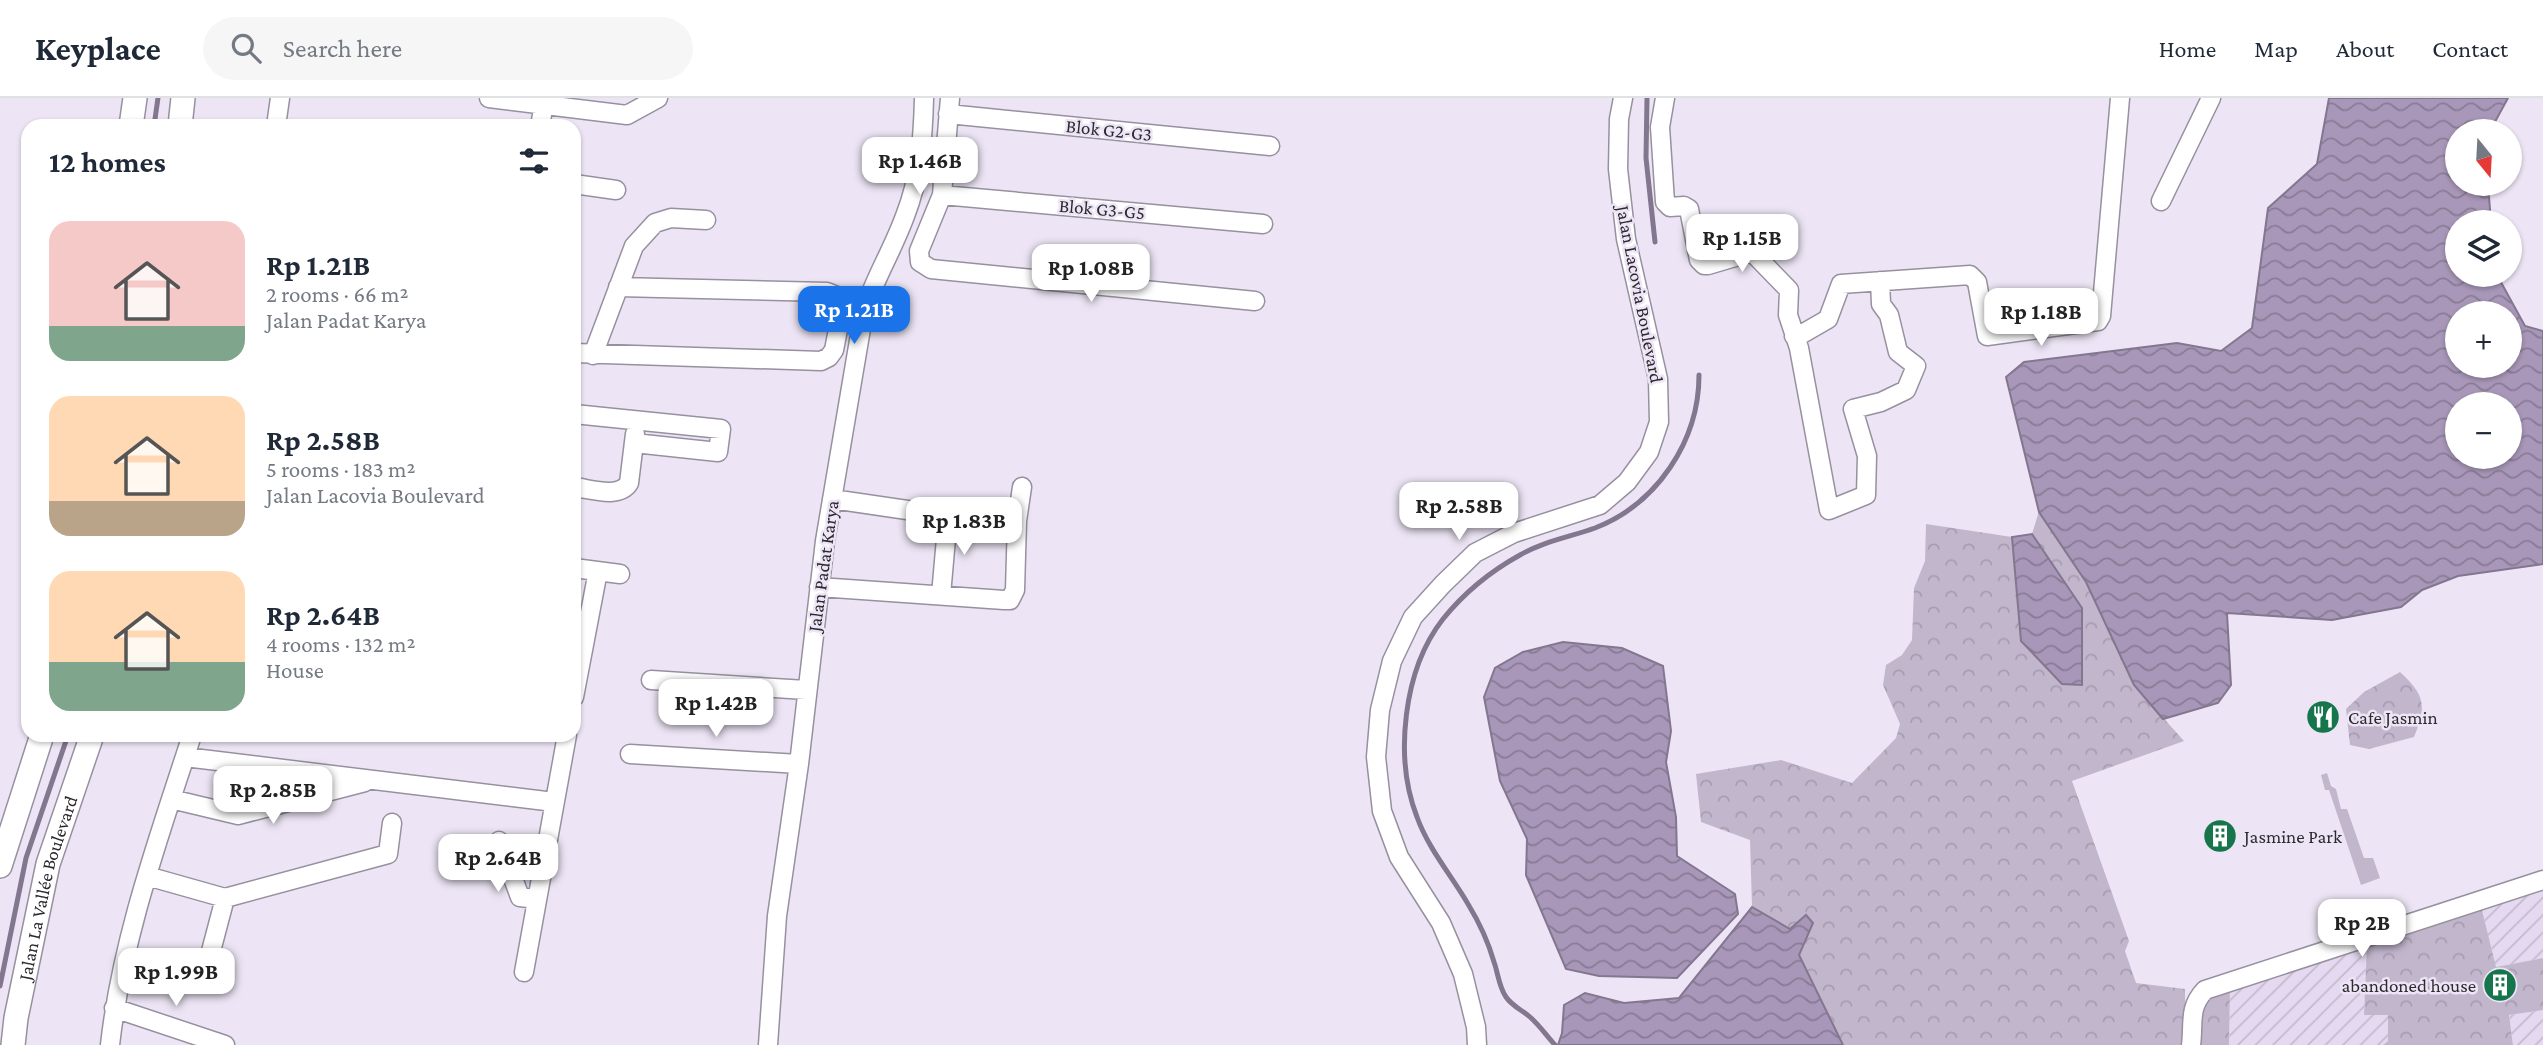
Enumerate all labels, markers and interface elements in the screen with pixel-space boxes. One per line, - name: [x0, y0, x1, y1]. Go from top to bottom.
- search box: [203, 17, 693, 80]
- icon: search: [227, 29, 265, 67]
- text: Keyplace: [35, 30, 161, 67]
- text: Search here: [283, 34, 402, 63]
- text: Home: [2159, 35, 2216, 62]
- text: Map: [2254, 35, 2298, 62]
- text: About: [2336, 35, 2394, 62]
- text: Contact: [2432, 35, 2508, 62]
- street label: Blok G2-G3: [1065, 115, 1153, 145]
- north arrow: [2445, 119, 2522, 196]
- map controls: [2445, 119, 2522, 469]
- pin: Rp 1.46B: [848, 138, 992, 197]
- icon: filters: [515, 142, 553, 180]
- text: 12 homes: [49, 145, 166, 178]
- text: Rp 1.46B: [878, 147, 962, 173]
- street label: Blok G3-G5: [1058, 195, 1146, 223]
- street label: Jalan Lacovia Boulevard: [1612, 201, 1668, 385]
- button: layers: [2445, 210, 2522, 287]
- pin: Rp 1.15B: [1670, 214, 1814, 274]
- text: Rp 1.15B: [1702, 224, 1782, 250]
- pin: Rp 1.08B: [1019, 244, 1163, 304]
- text: Rp 1.21B: [266, 248, 370, 281]
- icon: home: [105, 249, 189, 333]
- text: Rp 1.08B: [1048, 254, 1134, 280]
- text: 2 rooms · 66 m²: [266, 281, 409, 307]
- pin: Rp 1.21B: [782, 286, 926, 346]
- pin: Rp 1.18B: [1969, 288, 2113, 348]
- text: Rp 1.21B: [814, 296, 894, 322]
- text: Rp 1.18B: [2000, 298, 2082, 324]
- button: +: [2445, 301, 2522, 378]
- text: Jalan Padat Karya: [266, 307, 426, 333]
- button: −: [2445, 392, 2522, 469]
- text: Rp 2.58B: [266, 423, 380, 456]
- icon: home: [105, 424, 189, 508]
- text: 5 rooms · 183 m²: [266, 456, 416, 482]
- text: Jalan Lacovia Boulevard: [266, 482, 485, 508]
- pin: Rp 2.58B: [1387, 482, 1531, 542]
- text: Rp 2.58B: [1415, 492, 1503, 518]
- pin: Rp 1.83B: [892, 498, 1036, 557]
- street label: Jalan Padat Karya: [803, 499, 843, 635]
- text: Rp 1.83B: [922, 507, 1006, 533]
- text: Rp 2.64B: [266, 598, 380, 631]
- icon: home: [105, 599, 189, 683]
- text: 4 rooms · 132 m²: [266, 631, 415, 657]
- text: House: [266, 657, 324, 683]
- pin: Rp 1.42B: [644, 680, 788, 739]
- text: Rp 1.42B: [674, 689, 758, 715]
- restaurant icon: Cafe Jasmin: [2304, 698, 2342, 736]
- place label: Cafe Jasmin: [2348, 707, 2438, 728]
- pin: Rp 2.85B: [201, 766, 345, 826]
- text: Rp 2.85B: [229, 776, 317, 802]
- street label: Jalan La Vallée Boulevard: [13, 793, 81, 984]
- building icon: Jasmine Park: [2201, 817, 2239, 855]
- place label: Jasmine Park: [2242, 826, 2343, 847]
- pin: Rp 2.64B: [426, 834, 570, 894]
- text: Rp 2.64B: [454, 844, 542, 870]
- pin: Rp 2B: [2313, 900, 2411, 959]
- text: Rp 2B: [2334, 909, 2390, 935]
- pin: Rp 1.99B: [104, 948, 248, 1008]
- text: Rp 1.99B: [134, 958, 218, 984]
- building icon: abandoned house: [2481, 966, 2519, 1004]
- place label: abandoned house: [2341, 975, 2476, 996]

